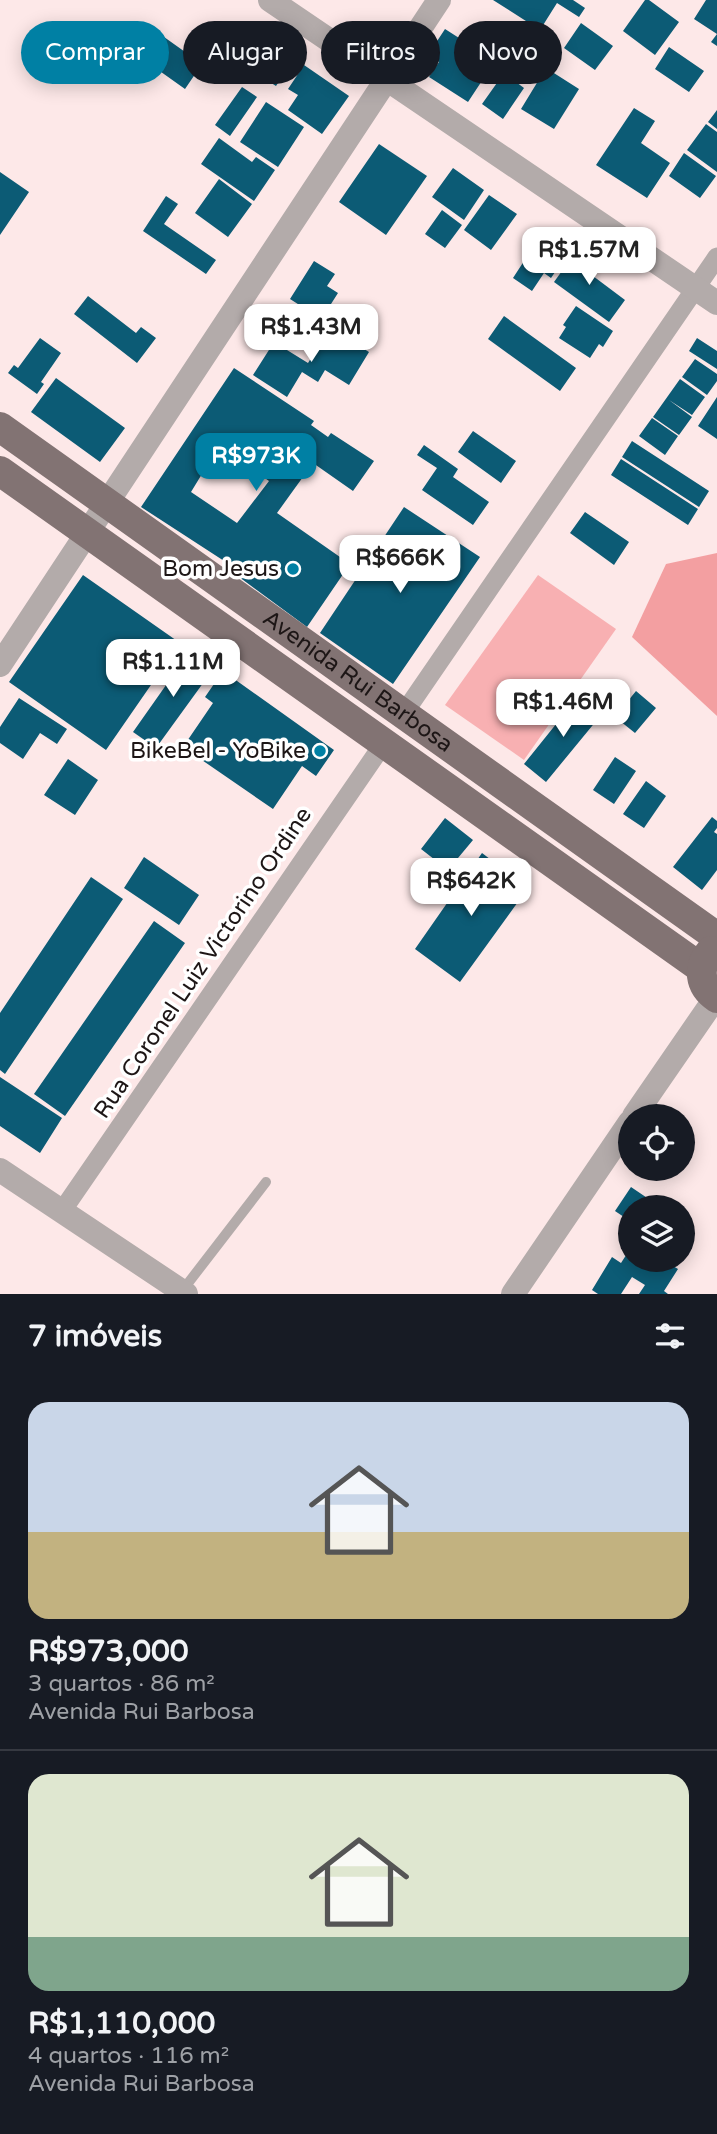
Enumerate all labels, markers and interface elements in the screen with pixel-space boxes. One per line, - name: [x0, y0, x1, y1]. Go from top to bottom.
- chip: Comprar: [21, 21, 169, 84]
- chip: Alugar: [183, 21, 307, 84]
- chip: Filtros: [321, 21, 440, 84]
- chip: Novo: [454, 21, 562, 84]
- pin: R$1.57M: [524, 228, 654, 287]
- text: R$1.57M: [538, 236, 640, 264]
- pin: R$1.43M: [246, 304, 376, 364]
- text: R$1.43M: [260, 313, 362, 341]
- pin: R$973K: [199, 434, 313, 493]
- text: R$973K: [211, 442, 301, 470]
- pin: R$666K: [343, 536, 457, 595]
- text: R$666K: [355, 544, 445, 572]
- place label: Bom Jesus: [162, 555, 279, 583]
- marker: Bom Jesus: [285, 561, 301, 577]
- street label: Avenida Rui Barbosa: [257, 604, 458, 759]
- pin: R$1.11M: [108, 640, 238, 699]
- text: R$1.11M: [122, 648, 224, 676]
- pin: R$1.46M: [498, 680, 628, 739]
- text: R$1.46M: [512, 688, 614, 716]
- place label: BikeBel - YoBike: [130, 737, 306, 765]
- marker: BikeBel - YoBike: [312, 743, 328, 759]
- street label: Rua Coronel Luiz Victorino Ordine: [88, 802, 318, 1124]
- pin: R$642K: [414, 858, 528, 918]
- text: R$642K: [426, 867, 516, 895]
- map controls: [618, 1104, 695, 1272]
- button: locate: [618, 1104, 695, 1181]
- button: layers: [618, 1195, 695, 1272]
- icon: filters: [651, 1317, 689, 1355]
- text: 7 imóveis: [28, 1318, 162, 1355]
- icon: home: [296, 1447, 422, 1573]
- text: R$973,000: [28, 1633, 189, 1670]
- text: 3 quartos · 86 m²: [28, 1670, 215, 1698]
- text: Avenida Rui Barbosa: [28, 1698, 255, 1726]
- icon: home: [296, 1819, 422, 1945]
- text: R$1,110,000: [28, 2005, 215, 2042]
- text: 4 quartos · 116 m²: [28, 2042, 229, 2070]
- text: Avenida Rui Barbosa: [28, 2070, 255, 2098]

